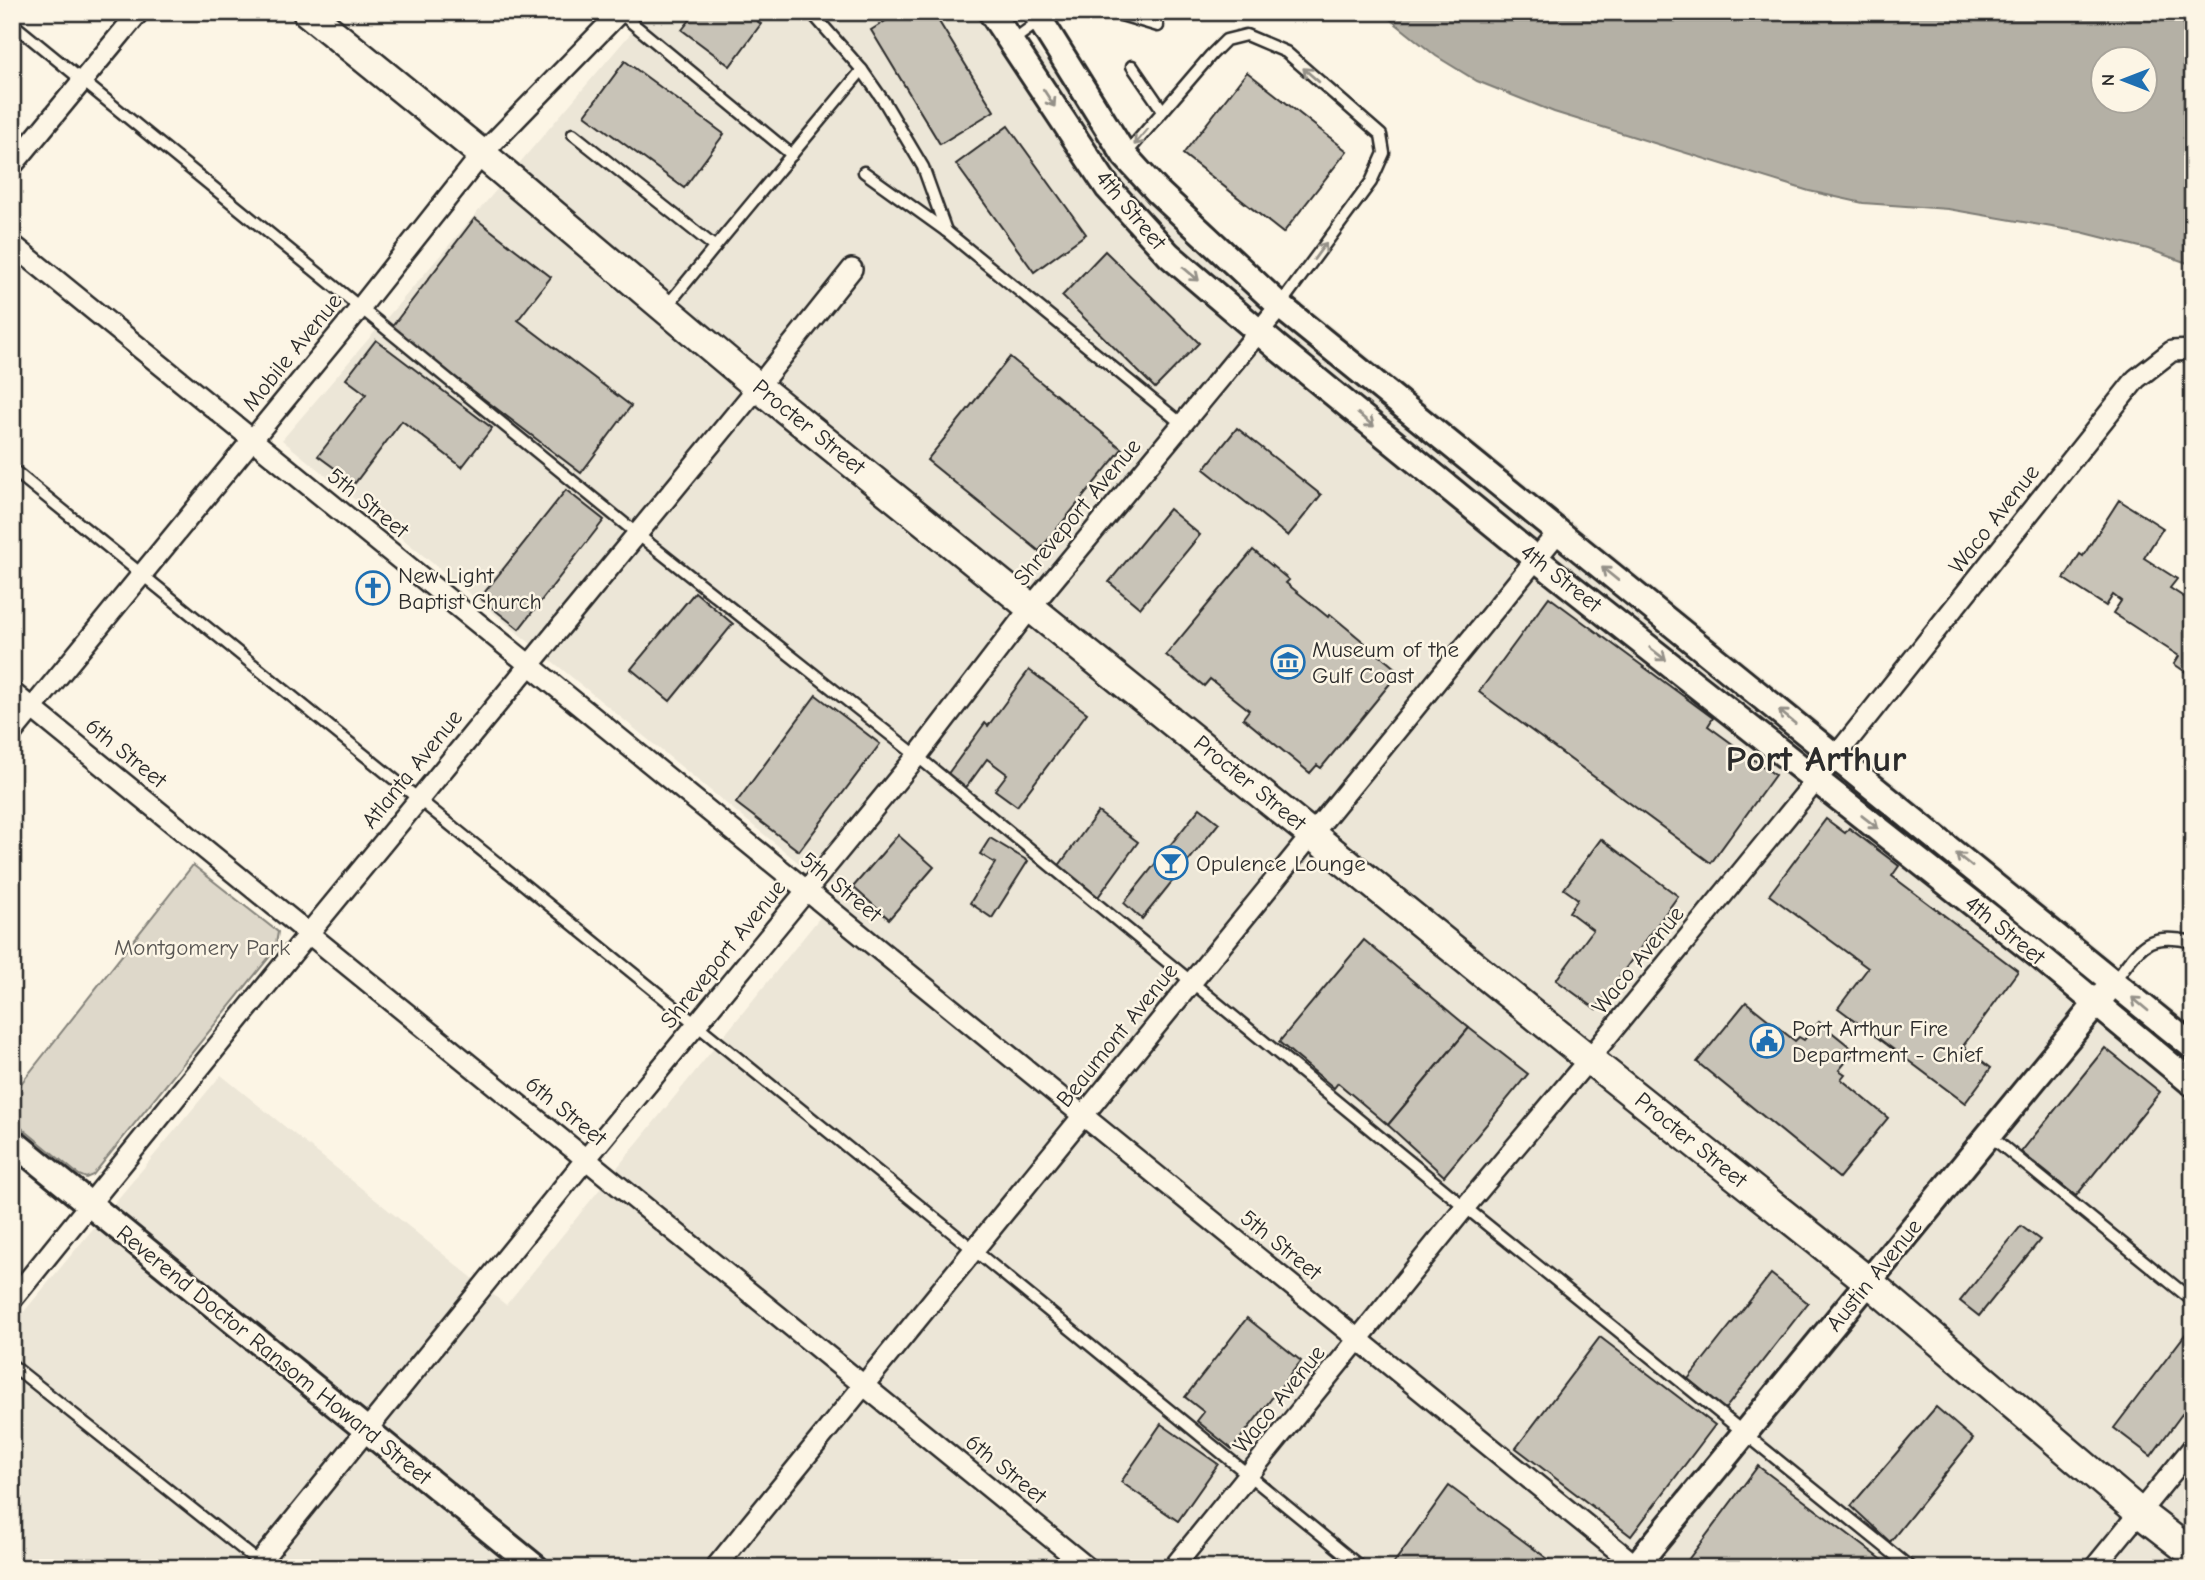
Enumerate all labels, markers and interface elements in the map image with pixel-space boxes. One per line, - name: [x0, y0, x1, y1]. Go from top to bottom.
- north arrow: [2090, 46, 2160, 116]
- one-way arrow: [1303, 67, 1321, 83]
- text: N: [2097, 74, 2119, 86]
- one-way arrow: [1042, 88, 1056, 108]
- one-way arrow: [1133, 128, 1149, 146]
- street label: 4th Street: [1090, 165, 1173, 256]
- one-way arrow: [1313, 242, 1328, 261]
- one-way arrow: [1182, 266, 1200, 282]
- street label: Mobile Avenue: [236, 288, 348, 416]
- street label: Procter Street: [747, 373, 872, 481]
- one-way arrow: [1357, 412, 1375, 428]
- street label: Shreveport Avenue: [1008, 433, 1146, 591]
- street label: Waco Avenue: [1943, 459, 2045, 579]
- street label: 5th Street: [322, 462, 415, 545]
- street label: 4th Street: [1515, 538, 1608, 619]
- place label: New Light Baptist Church: [398, 562, 542, 615]
- one-way arrow: [1601, 567, 1619, 582]
- church icon: New Light Baptist Church: [354, 569, 392, 607]
- place label: Museum of the Gulf Coast: [1312, 636, 1459, 689]
- museum icon: Museum of the Gulf Coast: [1269, 643, 1307, 681]
- one-way arrow: [1649, 647, 1667, 662]
- street label: Atlanta Avenue: [356, 704, 468, 834]
- one-way arrow: [1778, 709, 1796, 725]
- street label: 6th Street: [80, 712, 173, 795]
- street label: Procter Street: [1188, 729, 1313, 837]
- district label: Port Arthur: [1726, 738, 1907, 780]
- one-way arrow: [1861, 815, 1879, 830]
- bar icon: Opulence Lounge: [1152, 844, 1190, 882]
- street label: 5th Street: [795, 846, 888, 929]
- place label: Opulence Lounge: [1196, 850, 1366, 877]
- one-way arrow: [1955, 852, 1973, 868]
- street label: Shreveport Avenue: [655, 874, 791, 1034]
- street label: 4th Street: [1959, 890, 2052, 971]
- street label: Waco Avenue: [1586, 901, 1690, 1019]
- park label: Montgomery Park: [114, 934, 290, 961]
- street label: Beaumont Avenue: [1051, 957, 1183, 1113]
- one-way arrow: [2132, 996, 2150, 1011]
- place label: Port Arthur Fire Department - Chief: [1792, 1015, 1983, 1068]
- public building icon: Port Arthur Fire Department - Chief: [1748, 1022, 1786, 1060]
- street label: 6th Street: [520, 1070, 613, 1153]
- street label: Procter Street: [1629, 1086, 1754, 1194]
- street label: 5th Street: [1235, 1204, 1328, 1287]
- street label: Austin Avenue: [1820, 1213, 1928, 1337]
- street label: Reverend Doctor Ransom Howard Street: [111, 1220, 438, 1491]
- street label: Waco Avenue: [1227, 1340, 1331, 1458]
- street label: 6th Street: [960, 1428, 1053, 1511]

